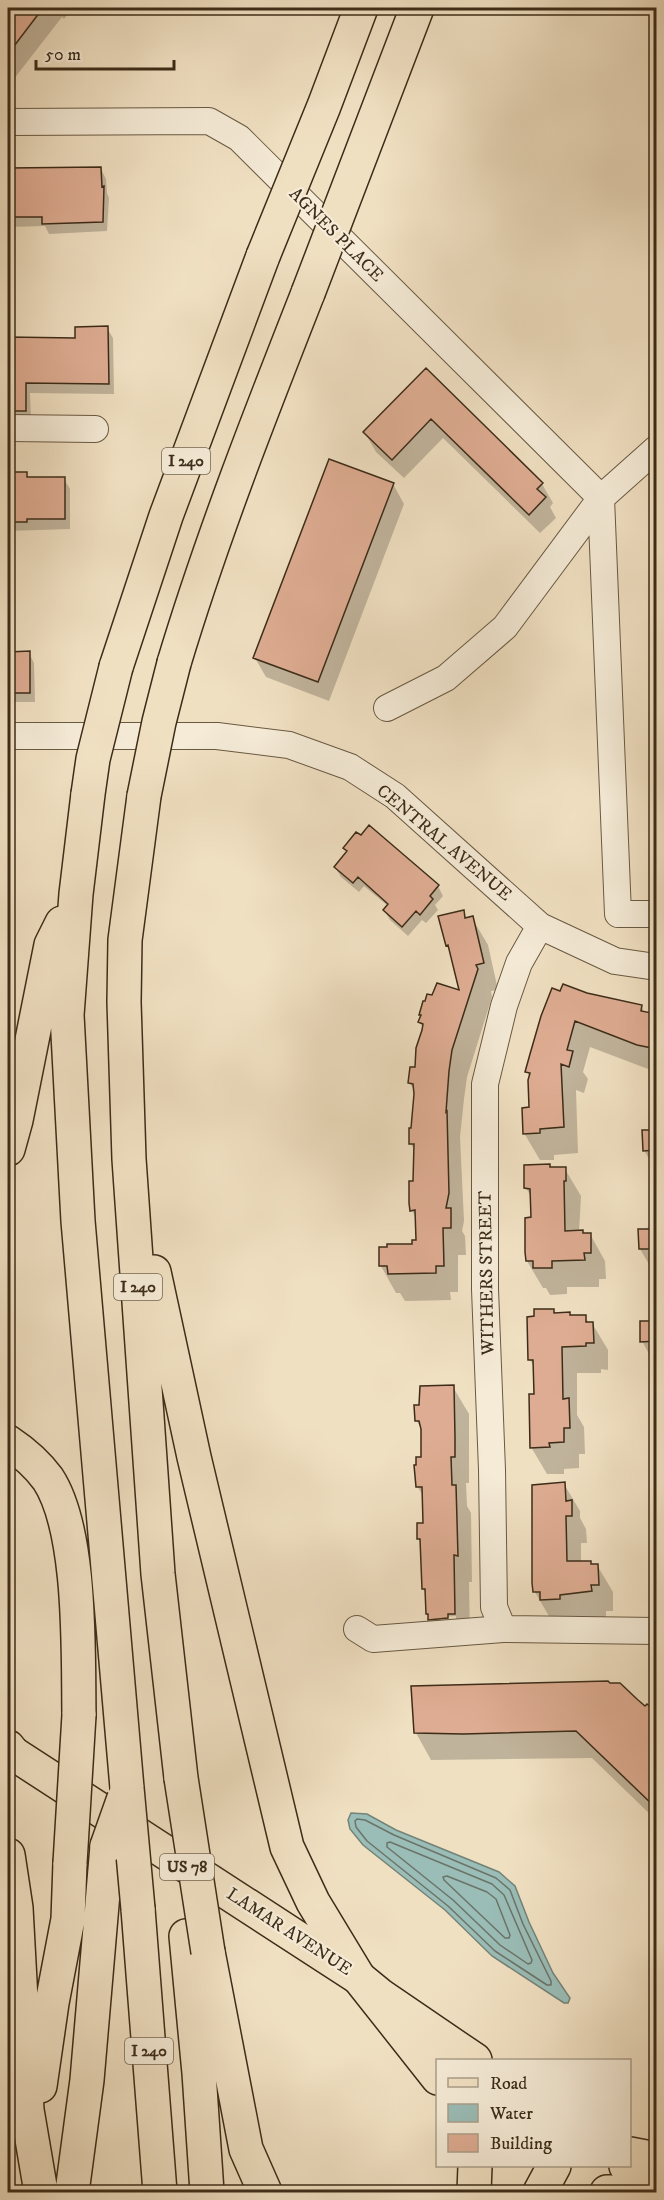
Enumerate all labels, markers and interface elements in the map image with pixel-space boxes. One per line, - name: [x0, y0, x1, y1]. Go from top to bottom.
- scale bar: [36, 33, 174, 71]
- text: 50 m: [45, 44, 81, 66]
- street label: AGNES PLACE: [284, 183, 388, 287]
- road number: I 240: [162, 448, 210, 474]
- street label: CENTRAL AVENUE: [372, 780, 516, 906]
- street label: WITHERS STREET: [475, 1190, 499, 1357]
- road number: I 240: [114, 1274, 162, 1300]
- road number: US 78: [160, 1854, 214, 1880]
- street label: LAMAR AVENUE: [222, 1883, 356, 1981]
- road number: I 240: [125, 2038, 173, 2064]
- legend: [436, 2059, 631, 2167]
- text: Road: [490, 2073, 527, 2095]
- text: Water: [489, 2103, 533, 2125]
- text: Building: [490, 2133, 552, 2155]

